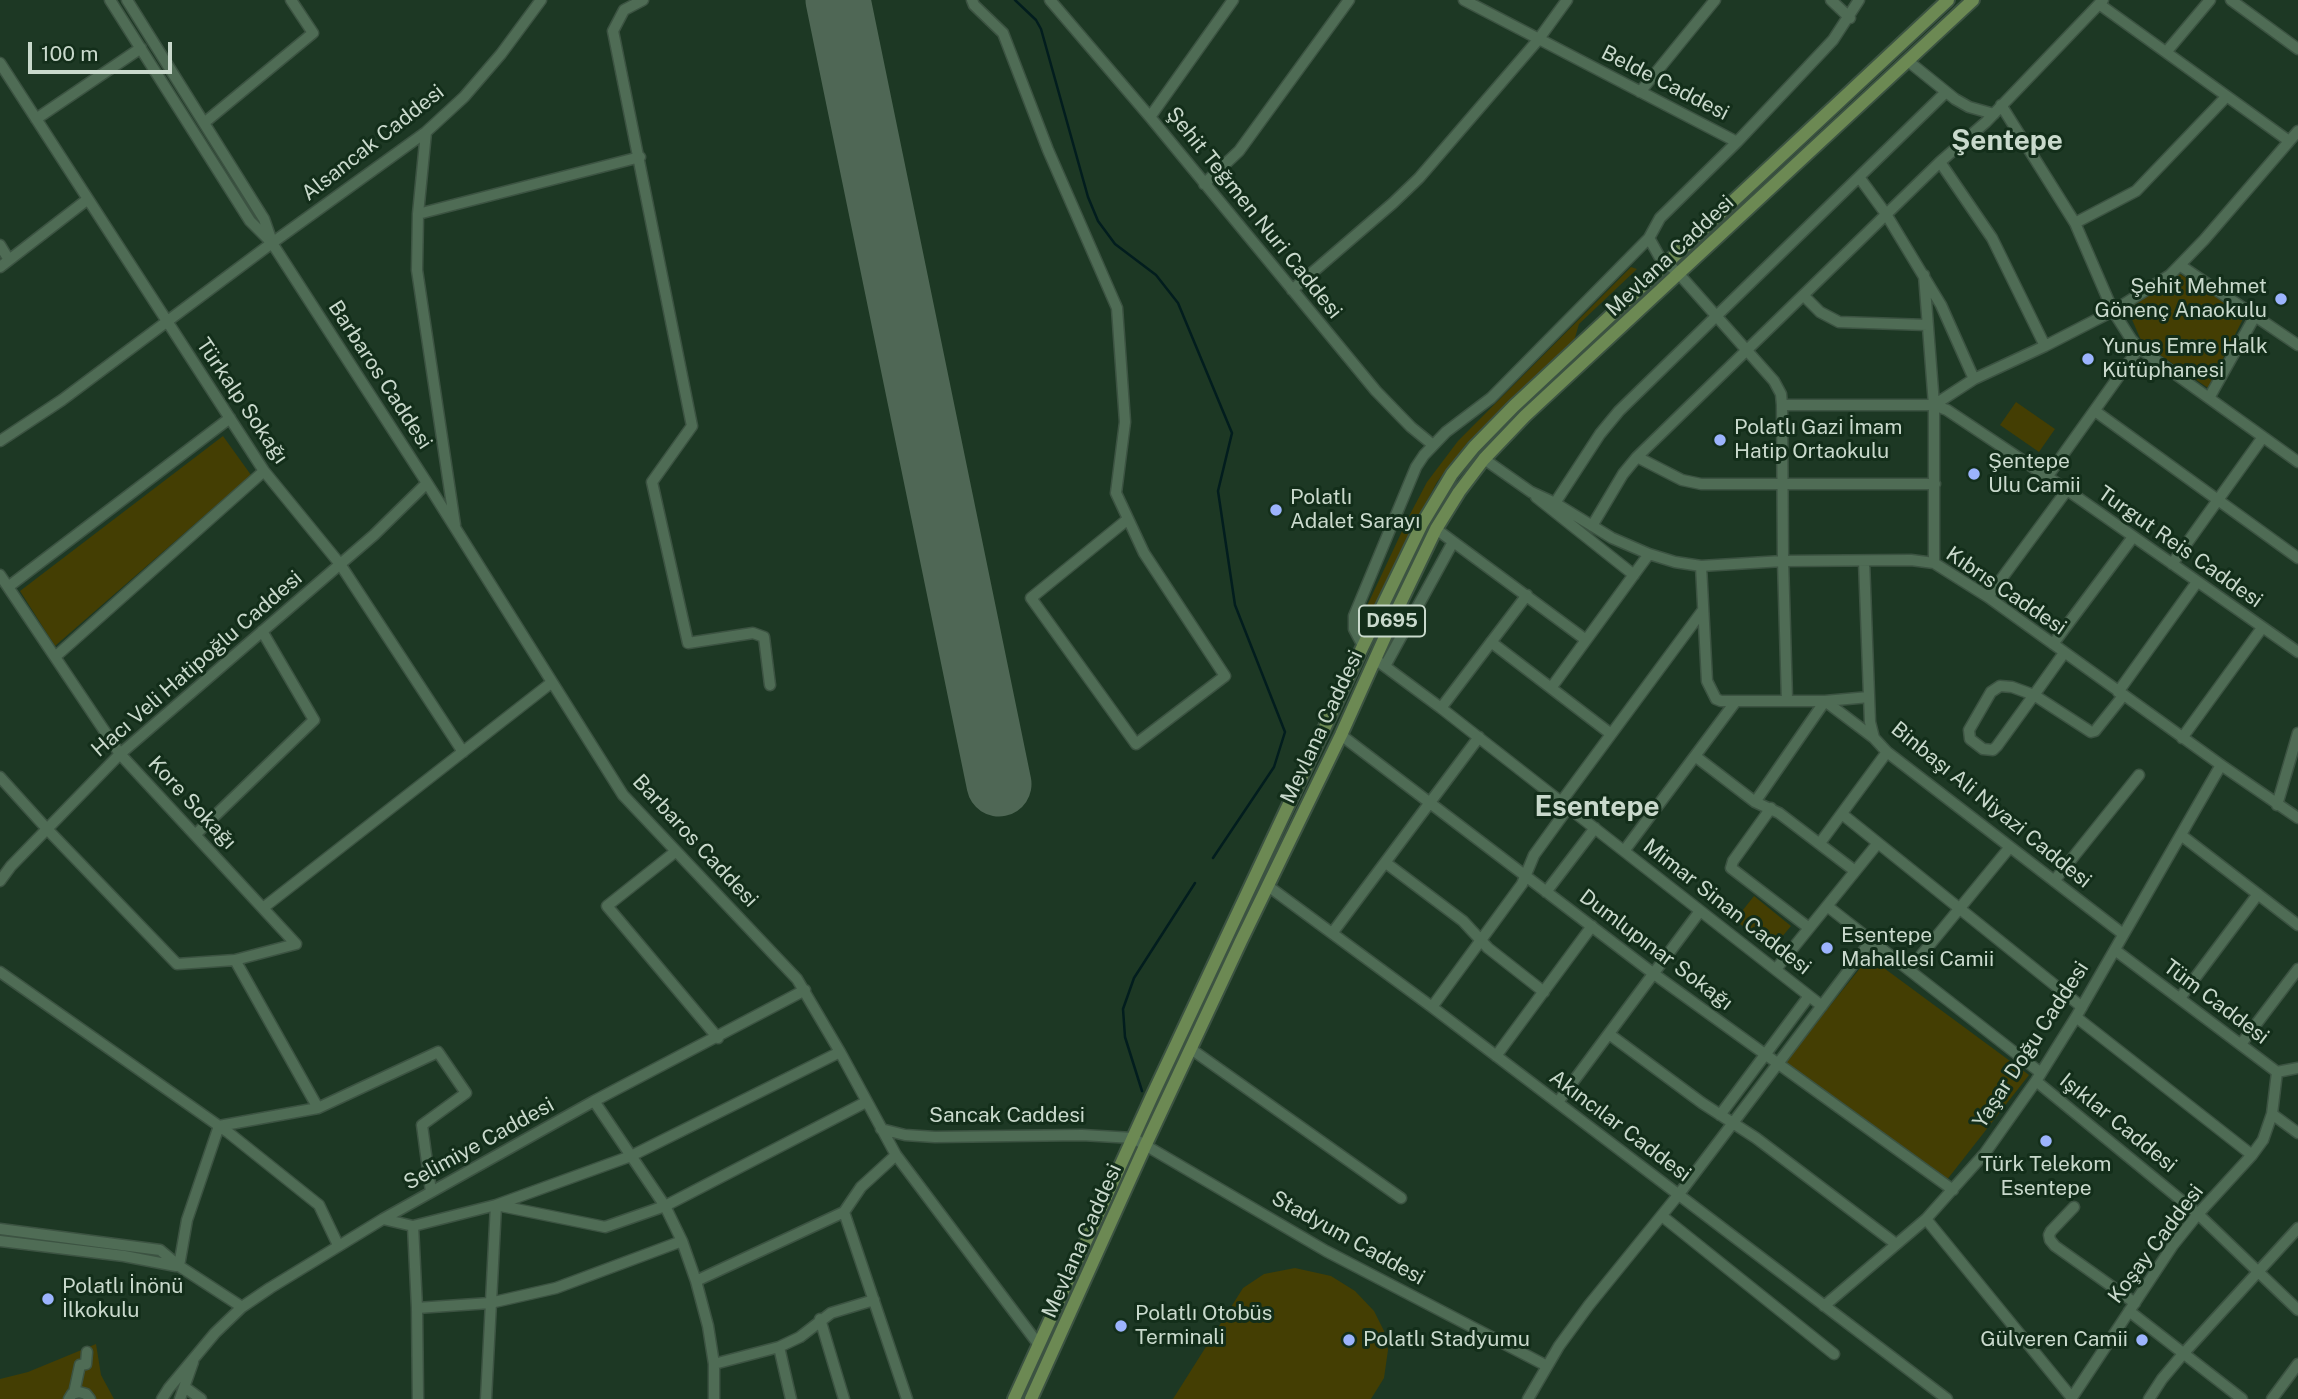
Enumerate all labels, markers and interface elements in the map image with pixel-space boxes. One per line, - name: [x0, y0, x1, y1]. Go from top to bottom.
- scale bar: [32, 28, 175, 72]
- street label: Belde Caddesi: [1597, 40, 1733, 126]
- text: 100 m: [41, 41, 98, 66]
- street label: Alsancak Caddesi: [297, 80, 449, 206]
- street label: Şehit Teğmen Nuri Caddesi: [1161, 102, 1347, 324]
- district label: Şentepe: [1951, 124, 2063, 158]
- street label: Mevlana Caddesi: [1601, 190, 1739, 322]
- place label: Şehit Mehmet Gönenç Anaokulu: [2095, 274, 2267, 324]
- marker: Şehit Mehmet Gönenç Anaokulu: [2273, 291, 2289, 307]
- street label: Barbaros Caddesi: [323, 296, 437, 454]
- street label: Türkalp Sokağı: [191, 333, 293, 469]
- place label: Yunus Emre Halk Kütüphanesi: [2102, 334, 2268, 384]
- marker: Yunus Emre Halk Kütüphanesi: [2080, 351, 2096, 367]
- place label: Polatlı Gazi İmam Hatip Ortaokulu: [1734, 415, 1902, 465]
- marker: Polatlı Gazi İmam Hatip Ortaokulu: [1712, 432, 1728, 448]
- place label: Şentepe Ulu Camii: [1988, 449, 2081, 499]
- marker: Şentepe Ulu Camii: [1966, 466, 1982, 482]
- street label: Turgut Reis Caddesi: [2093, 481, 2267, 613]
- place label: Polatlı Adalet Sarayı: [1290, 485, 1420, 535]
- marker: Polatlı Adalet Sarayı: [1268, 502, 1284, 518]
- street label: Kıbrıs Caddesi: [1941, 541, 2071, 641]
- street label: Hacı Veli Hatipoğlu Caddesi: [87, 566, 307, 762]
- road number: D695: [1359, 606, 1425, 636]
- street label: Mevlana Caddesi: [1275, 646, 1369, 808]
- street label: Binbaşı Ali Niyazi Caddesi: [1886, 716, 2096, 894]
- street label: Kore Sokağı: [143, 751, 241, 855]
- street label: Barbaros Caddesi: [627, 769, 763, 913]
- district label: Esentepe: [1534, 790, 1660, 824]
- street label: Mimar Sinan Caddesi: [1638, 834, 1816, 980]
- street label: Dumlupınar Sokağı: [1574, 884, 1738, 1016]
- place label: Esentepe Mahallesi Camii: [1841, 923, 1994, 973]
- marker: Esentepe Mahallesi Camii: [1819, 940, 1835, 956]
- street label: Tüm Caddesi: [2158, 954, 2274, 1050]
- street label: Yaşar Doğu Caddesi: [1968, 957, 2094, 1133]
- street label: Akıncılar Caddesi: [1544, 1065, 1696, 1187]
- street label: Işıklar Caddesi: [2054, 1068, 2182, 1178]
- street label: Selimiye Caddesi: [400, 1092, 558, 1196]
- street label: Sancak Caddesi: [929, 1103, 1085, 1129]
- marker: Türk Telekom Esentepe: [2038, 1133, 2054, 1149]
- place label: Türk Telekom Esentepe: [1981, 1152, 2111, 1202]
- street label: Mevlana Caddesi: [1037, 1160, 1127, 1322]
- street label: Koşay Caddesi: [2103, 1180, 2209, 1308]
- street label: Stadyum Caddesi: [1267, 1185, 1429, 1291]
- place label: Polatlı İnönü İlkokulu: [62, 1274, 183, 1324]
- marker: Polatlı İnönü İlkokulu: [40, 1291, 56, 1307]
- place label: Polatlı Otobüs Terminali: [1135, 1301, 1272, 1351]
- marker: Polatlı Otobüs Terminali: [1113, 1318, 1129, 1334]
- place label: Polatlı Stadyumu: [1363, 1327, 1530, 1353]
- place label: Gülveren Camii: [1980, 1327, 2128, 1353]
- marker: Polatlı Stadyumu: [1341, 1332, 1357, 1348]
- marker: Gülveren Camii: [2134, 1332, 2150, 1348]

